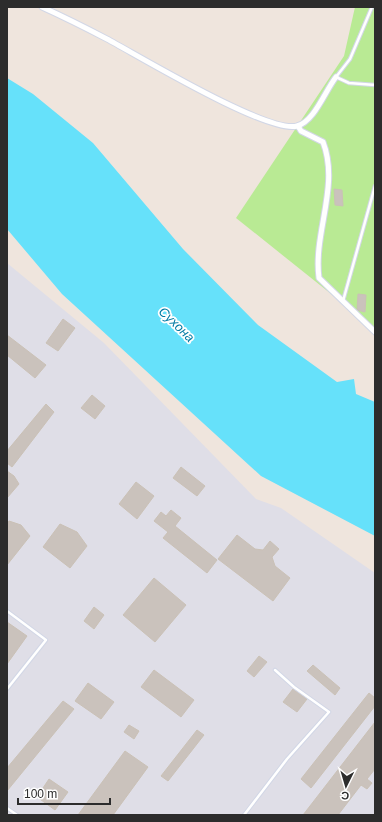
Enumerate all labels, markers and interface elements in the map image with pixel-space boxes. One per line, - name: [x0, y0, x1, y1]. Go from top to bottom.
- water label: Сухона: [156, 304, 198, 345]
- north arrow: [326, 766, 366, 806]
- scale bar: [18, 780, 110, 806]
- text: 100 m: [24, 787, 57, 801]
- text: С: [341, 790, 350, 802]

